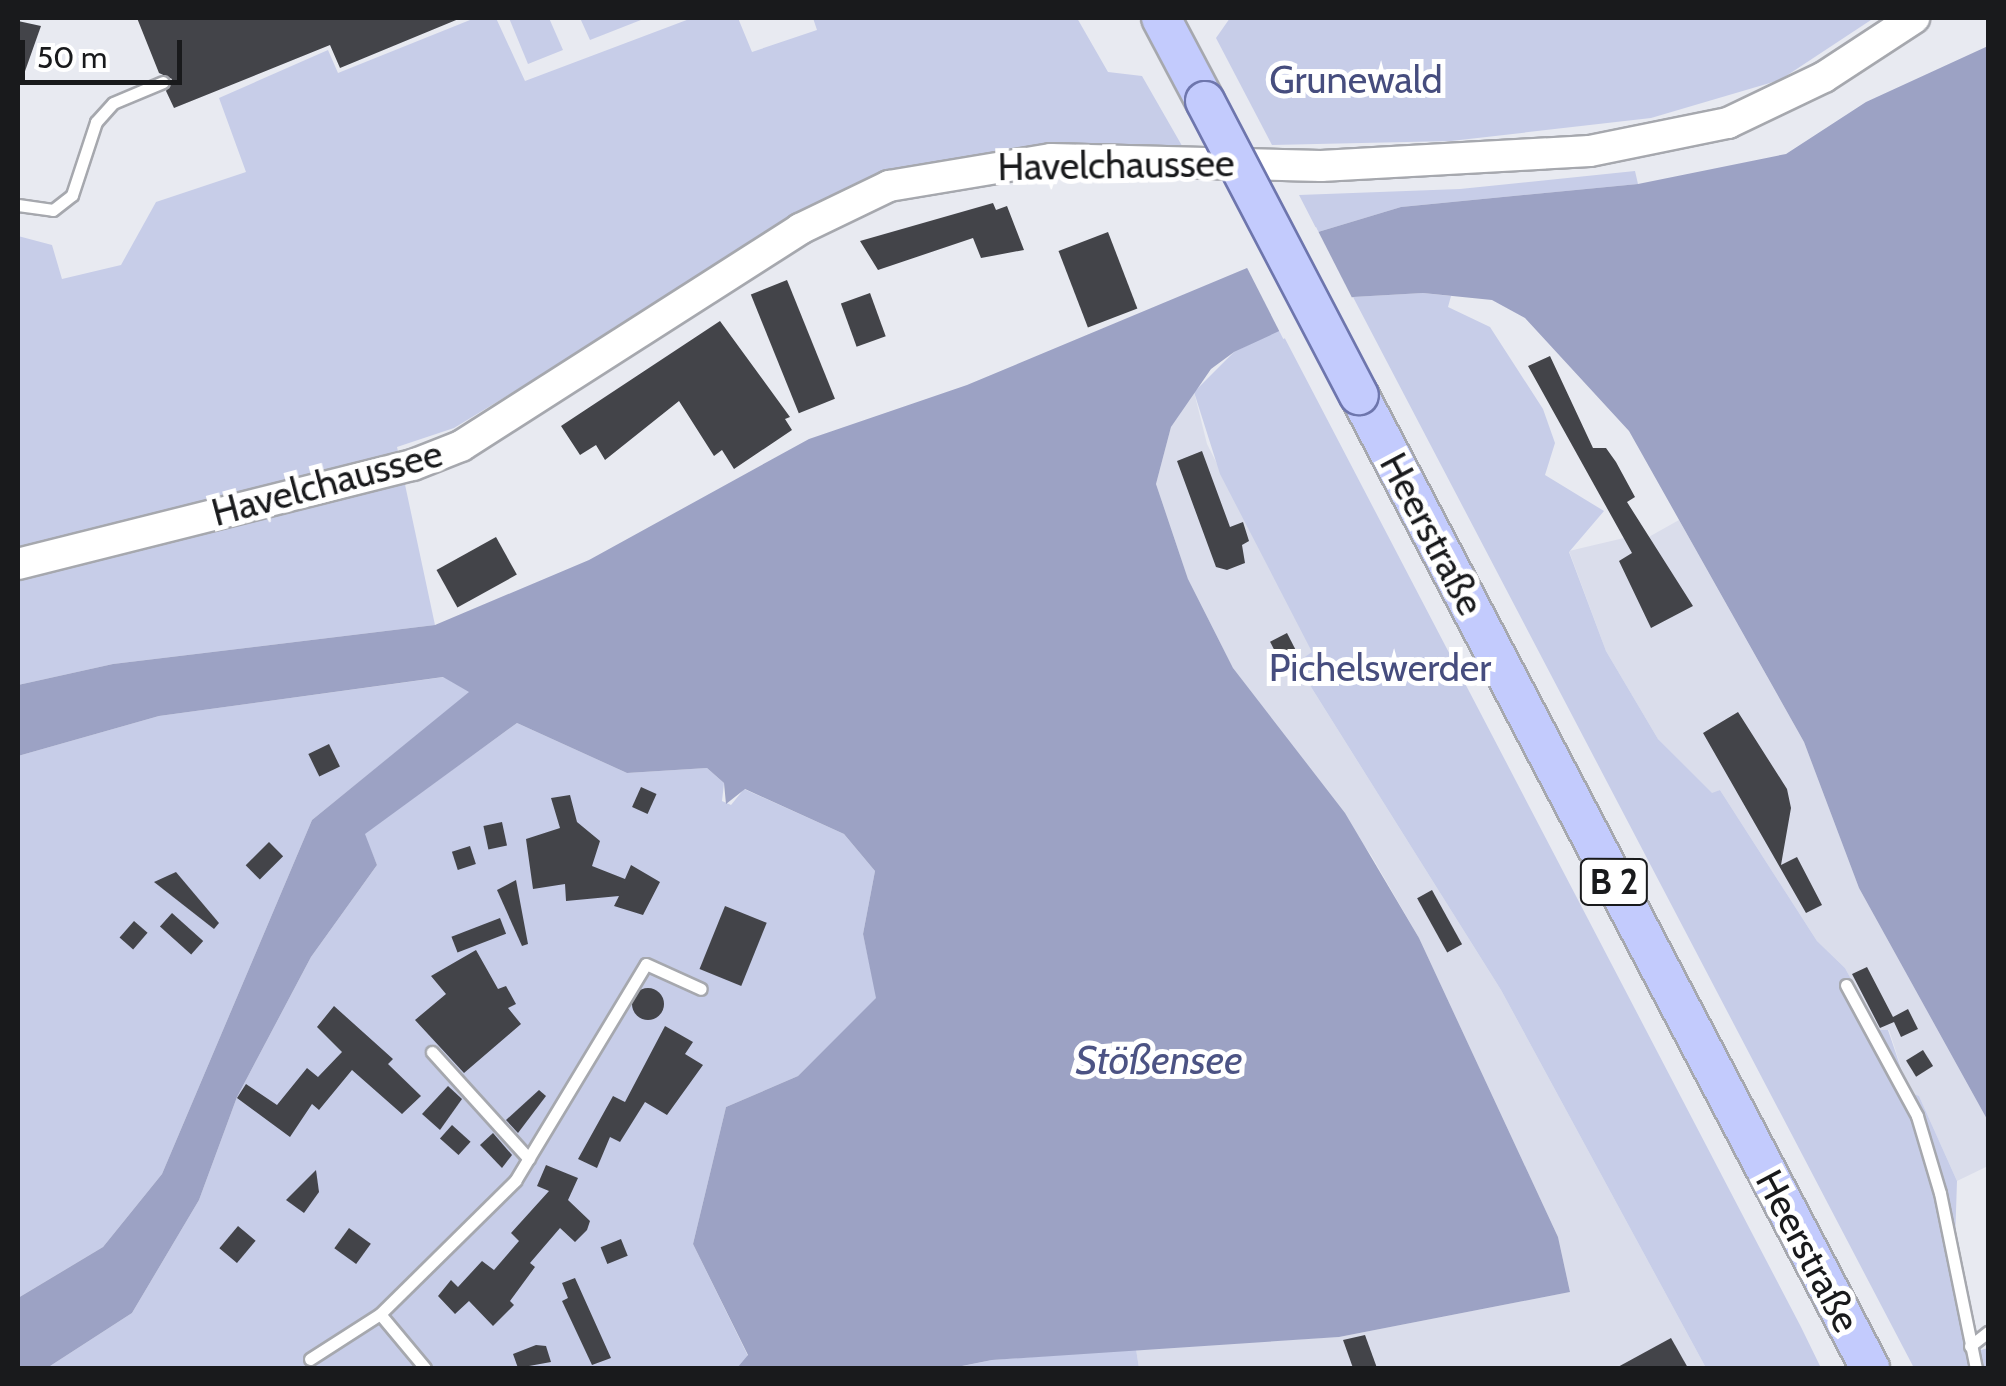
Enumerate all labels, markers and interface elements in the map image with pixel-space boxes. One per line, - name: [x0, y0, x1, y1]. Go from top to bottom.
- scale bar: [25, 20, 188, 82]
- text: 50 m: [37, 39, 107, 76]
- park label: Grunewald: [1269, 57, 1443, 103]
- street label: Havelchaussee: [997, 140, 1235, 190]
- street label: Havelchaussee: [207, 430, 447, 536]
- street label: Heerstraße: [1370, 445, 1494, 623]
- park label: Pichelswerder: [1269, 645, 1491, 691]
- road number: B 2: [1579, 852, 1649, 912]
- water label: Stößensee: [1076, 1036, 1242, 1084]
- street label: Heerstraße: [1746, 1162, 1870, 1340]

